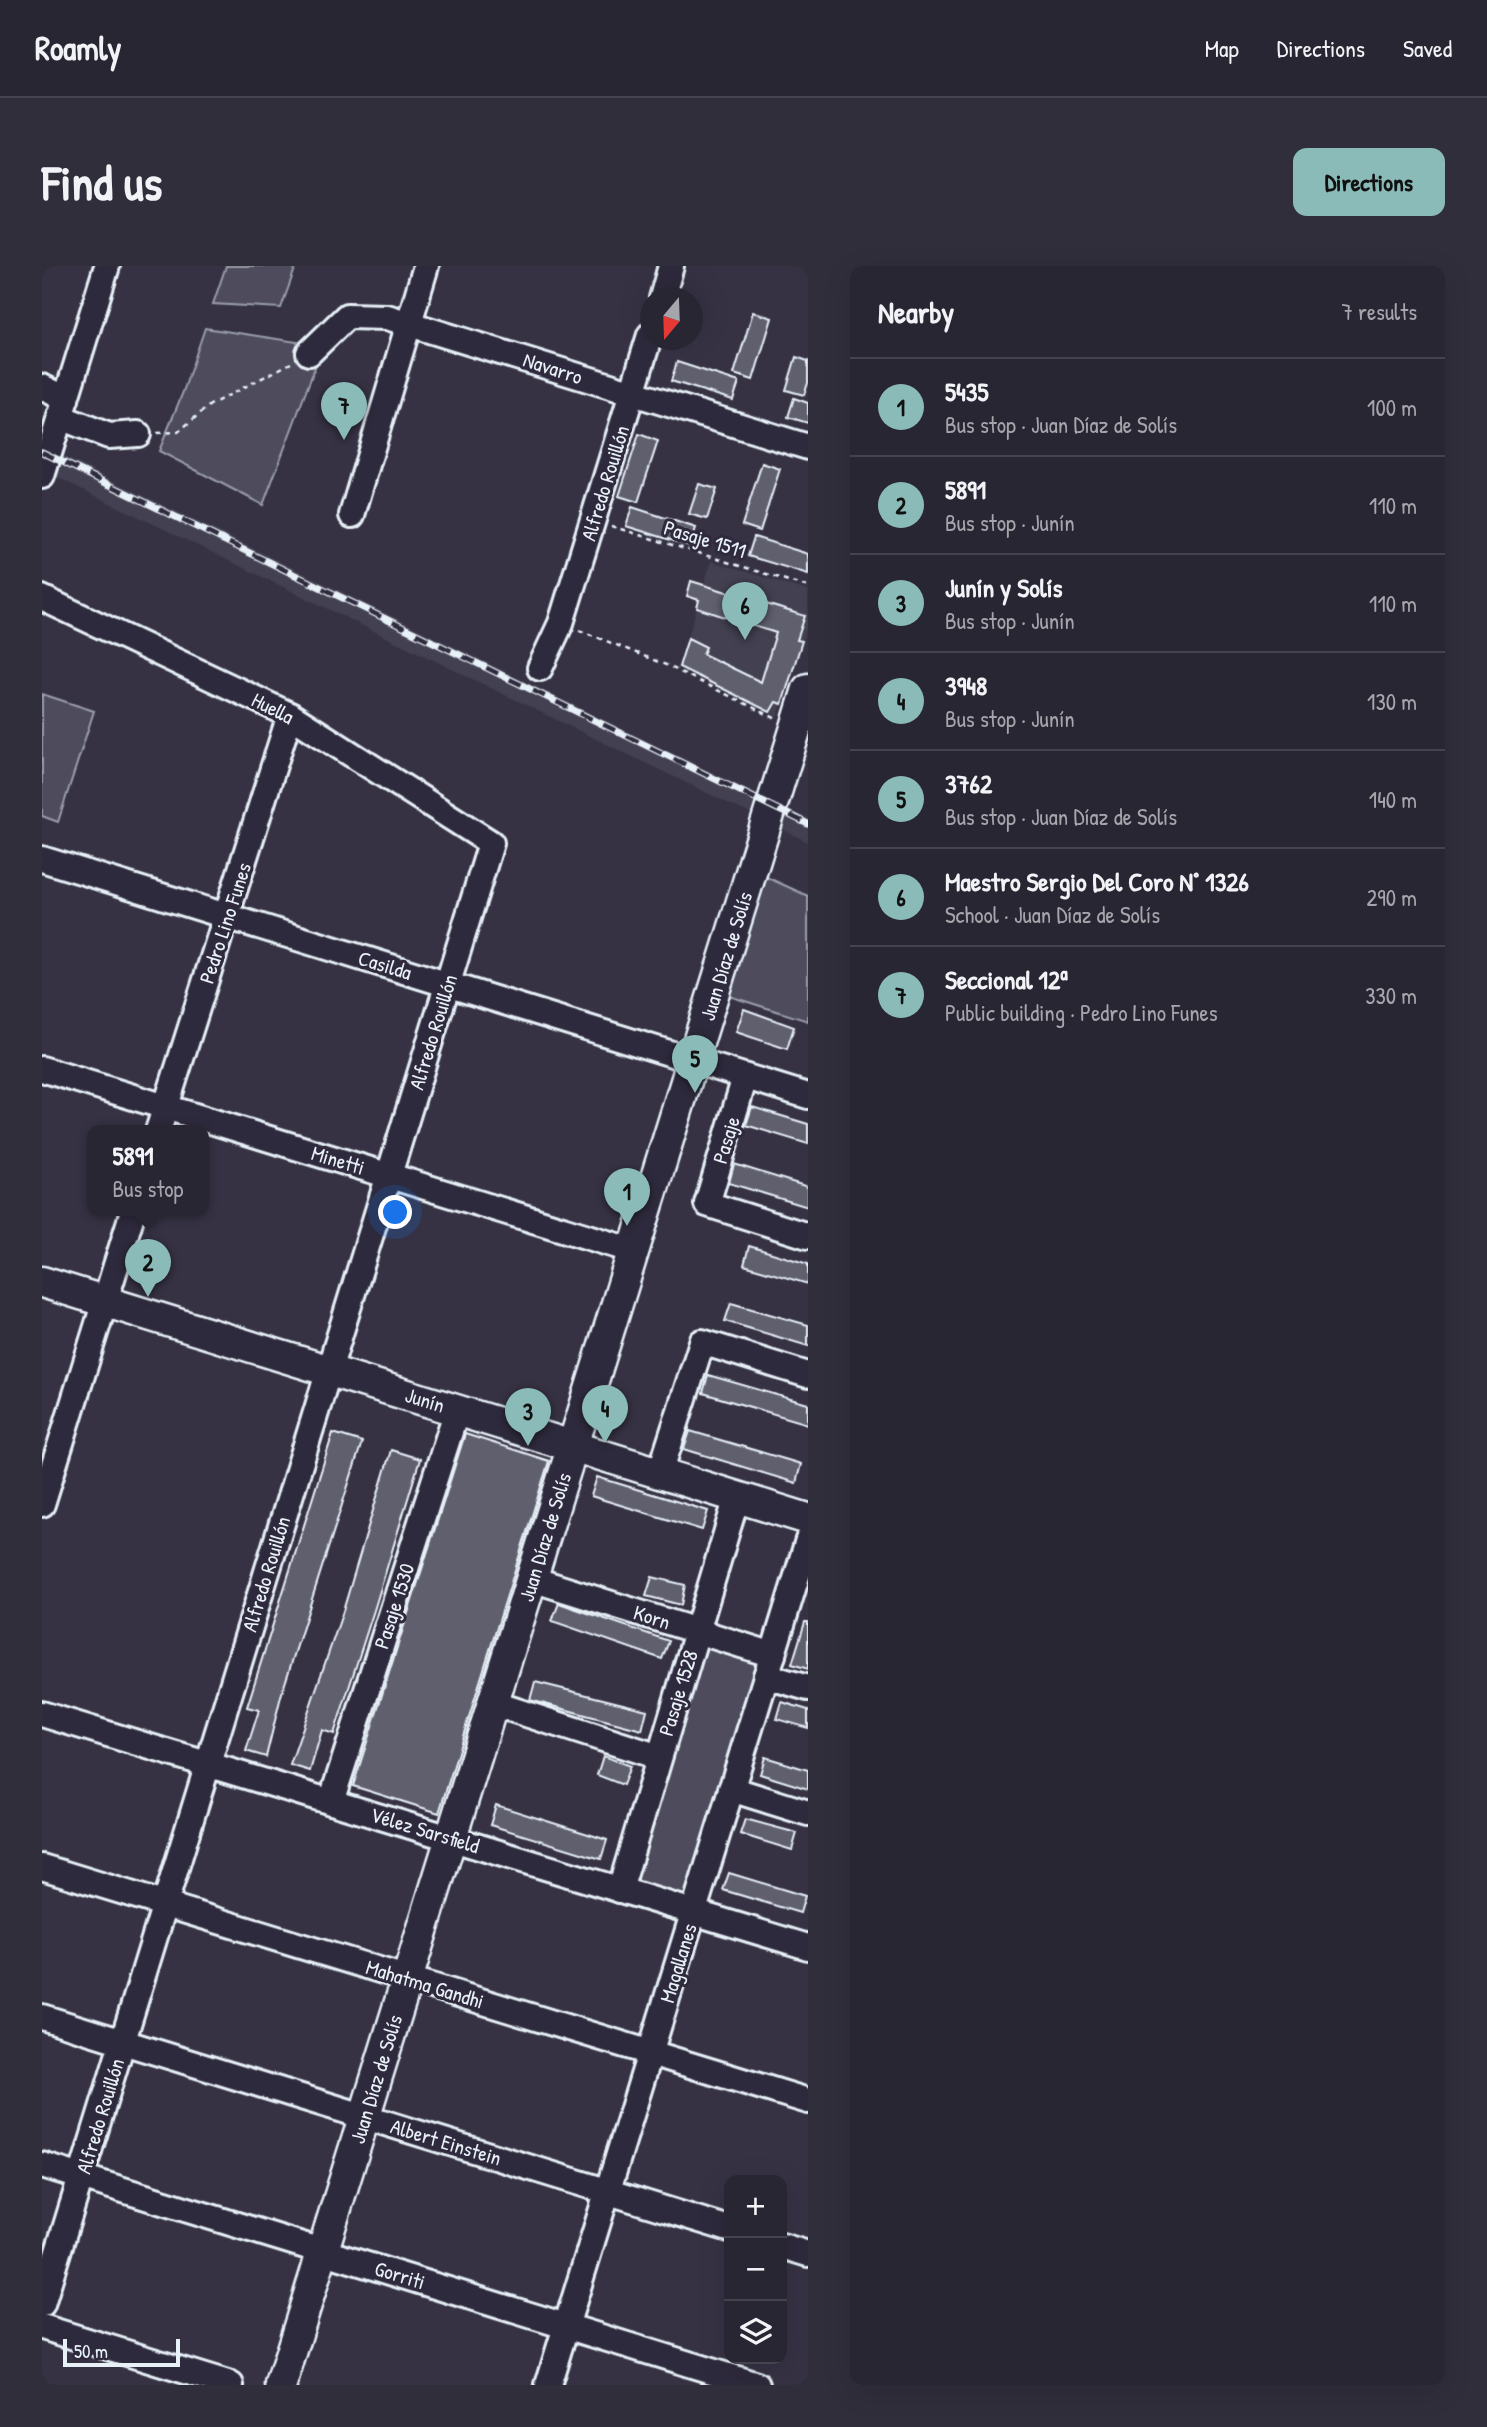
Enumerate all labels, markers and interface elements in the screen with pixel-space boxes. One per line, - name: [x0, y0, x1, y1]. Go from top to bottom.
- text: Roamly: [35, 26, 121, 70]
- text: Map: [1205, 32, 1239, 64]
- text: Directions: [1277, 32, 1365, 64]
- text: Saved: [1403, 32, 1452, 64]
- button: Directions: [1293, 148, 1445, 216]
- text: Find us: [42, 149, 162, 215]
- north arrow: [640, 287, 703, 350]
- text: Nearby: [878, 292, 954, 332]
- text: 7 results: [1341, 296, 1417, 327]
- street label: Navarro: [520, 345, 586, 391]
- text: 5435: [945, 374, 988, 409]
- pin: 7: [321, 382, 367, 440]
- text: 1: [897, 392, 905, 423]
- text: 100 m: [1367, 392, 1417, 423]
- text: Bus stop · Juan Díaz de Solís: [945, 409, 1177, 440]
- street label: Alfredo Rouillón: [574, 422, 636, 544]
- text: 5891: [945, 472, 986, 507]
- text: 2: [896, 490, 906, 521]
- text: 110 m: [1369, 490, 1417, 521]
- text: Bus stop · Junín: [945, 507, 1075, 538]
- street label: Pasaje 1511: [660, 513, 750, 565]
- text: Junín y Solís: [945, 570, 1062, 605]
- pin: 6: [722, 582, 768, 640]
- text: 3: [896, 588, 906, 619]
- text: 110 m: [1369, 588, 1417, 619]
- text: Bus stop · Junín: [945, 605, 1075, 636]
- text: 3948: [945, 668, 987, 703]
- street label: Huella: [247, 685, 299, 731]
- text: 4: [897, 686, 905, 717]
- text: 130 m: [1367, 686, 1417, 717]
- text: Bus stop · Junín: [945, 703, 1075, 734]
- text: 3762: [945, 766, 992, 801]
- text: 5: [896, 784, 906, 815]
- text: 140 m: [1369, 784, 1417, 815]
- text: Bus stop · Juan Díaz de Solís: [945, 801, 1177, 832]
- street label: Pedro Lino Funes: [192, 859, 258, 987]
- text: Maestro Sergio Del Coro N° 1326: [945, 864, 1249, 899]
- text: 6: [896, 882, 906, 913]
- text: 290 m: [1367, 882, 1417, 913]
- street label: Juan Díaz de Solís: [693, 888, 759, 1024]
- text: School · Juan Díaz de Solís: [945, 899, 1160, 930]
- street label: Casilda: [355, 943, 415, 987]
- text: Seccional 12ª: [945, 962, 1068, 997]
- street label: Alfredo Rouillón: [402, 971, 464, 1093]
- text: 7: [895, 980, 907, 1011]
- text: 330 m: [1365, 980, 1417, 1011]
- text: Public building · Pedro Lino Funes: [945, 997, 1218, 1028]
- pin: 5: [672, 1035, 718, 1093]
- street label: Pasaje: [705, 1113, 747, 1167]
- popup: [87, 1125, 209, 1216]
- text: 5891: [113, 1138, 154, 1173]
- street label: Minetti: [308, 1138, 368, 1182]
- pin: 1: [604, 1168, 650, 1226]
- text: Bus stop: [113, 1173, 183, 1204]
- your location: [378, 1195, 412, 1229]
- pin: 2: [125, 1239, 171, 1297]
- street label: Junín: [402, 1380, 448, 1420]
- pin: 4: [582, 1385, 628, 1443]
- pin: 3: [505, 1388, 551, 1446]
- street label: Juan Díaz de Solís: [512, 1469, 578, 1605]
- street label: Alfredo Rouillón: [235, 1513, 297, 1635]
- street label: Pasaje 1530: [367, 1560, 421, 1652]
- street label: Korn: [630, 1597, 674, 1637]
- street label: Pasaje 1528: [651, 1647, 705, 1739]
- street label: Vélez Sarsfield: [367, 1800, 483, 1860]
- street label: Magallanes: [652, 1920, 704, 2006]
- street label: Mahatma Gandhi: [362, 1952, 488, 2016]
- street label: Juan Díaz de Solís: [343, 2011, 409, 2147]
- street label: Alfredo Rouillón: [69, 2055, 131, 2177]
- street label: Albert Einstein: [387, 2111, 505, 2173]
- map controls: [724, 2175, 787, 2364]
- button: +: [724, 2175, 787, 2238]
- button: −: [724, 2238, 787, 2301]
- street label: Gorriti: [371, 2254, 429, 2296]
- button: layers: [724, 2301, 787, 2364]
- scale bar: [63, 2336, 180, 2368]
- text: 50 m: [74, 2338, 108, 2364]

